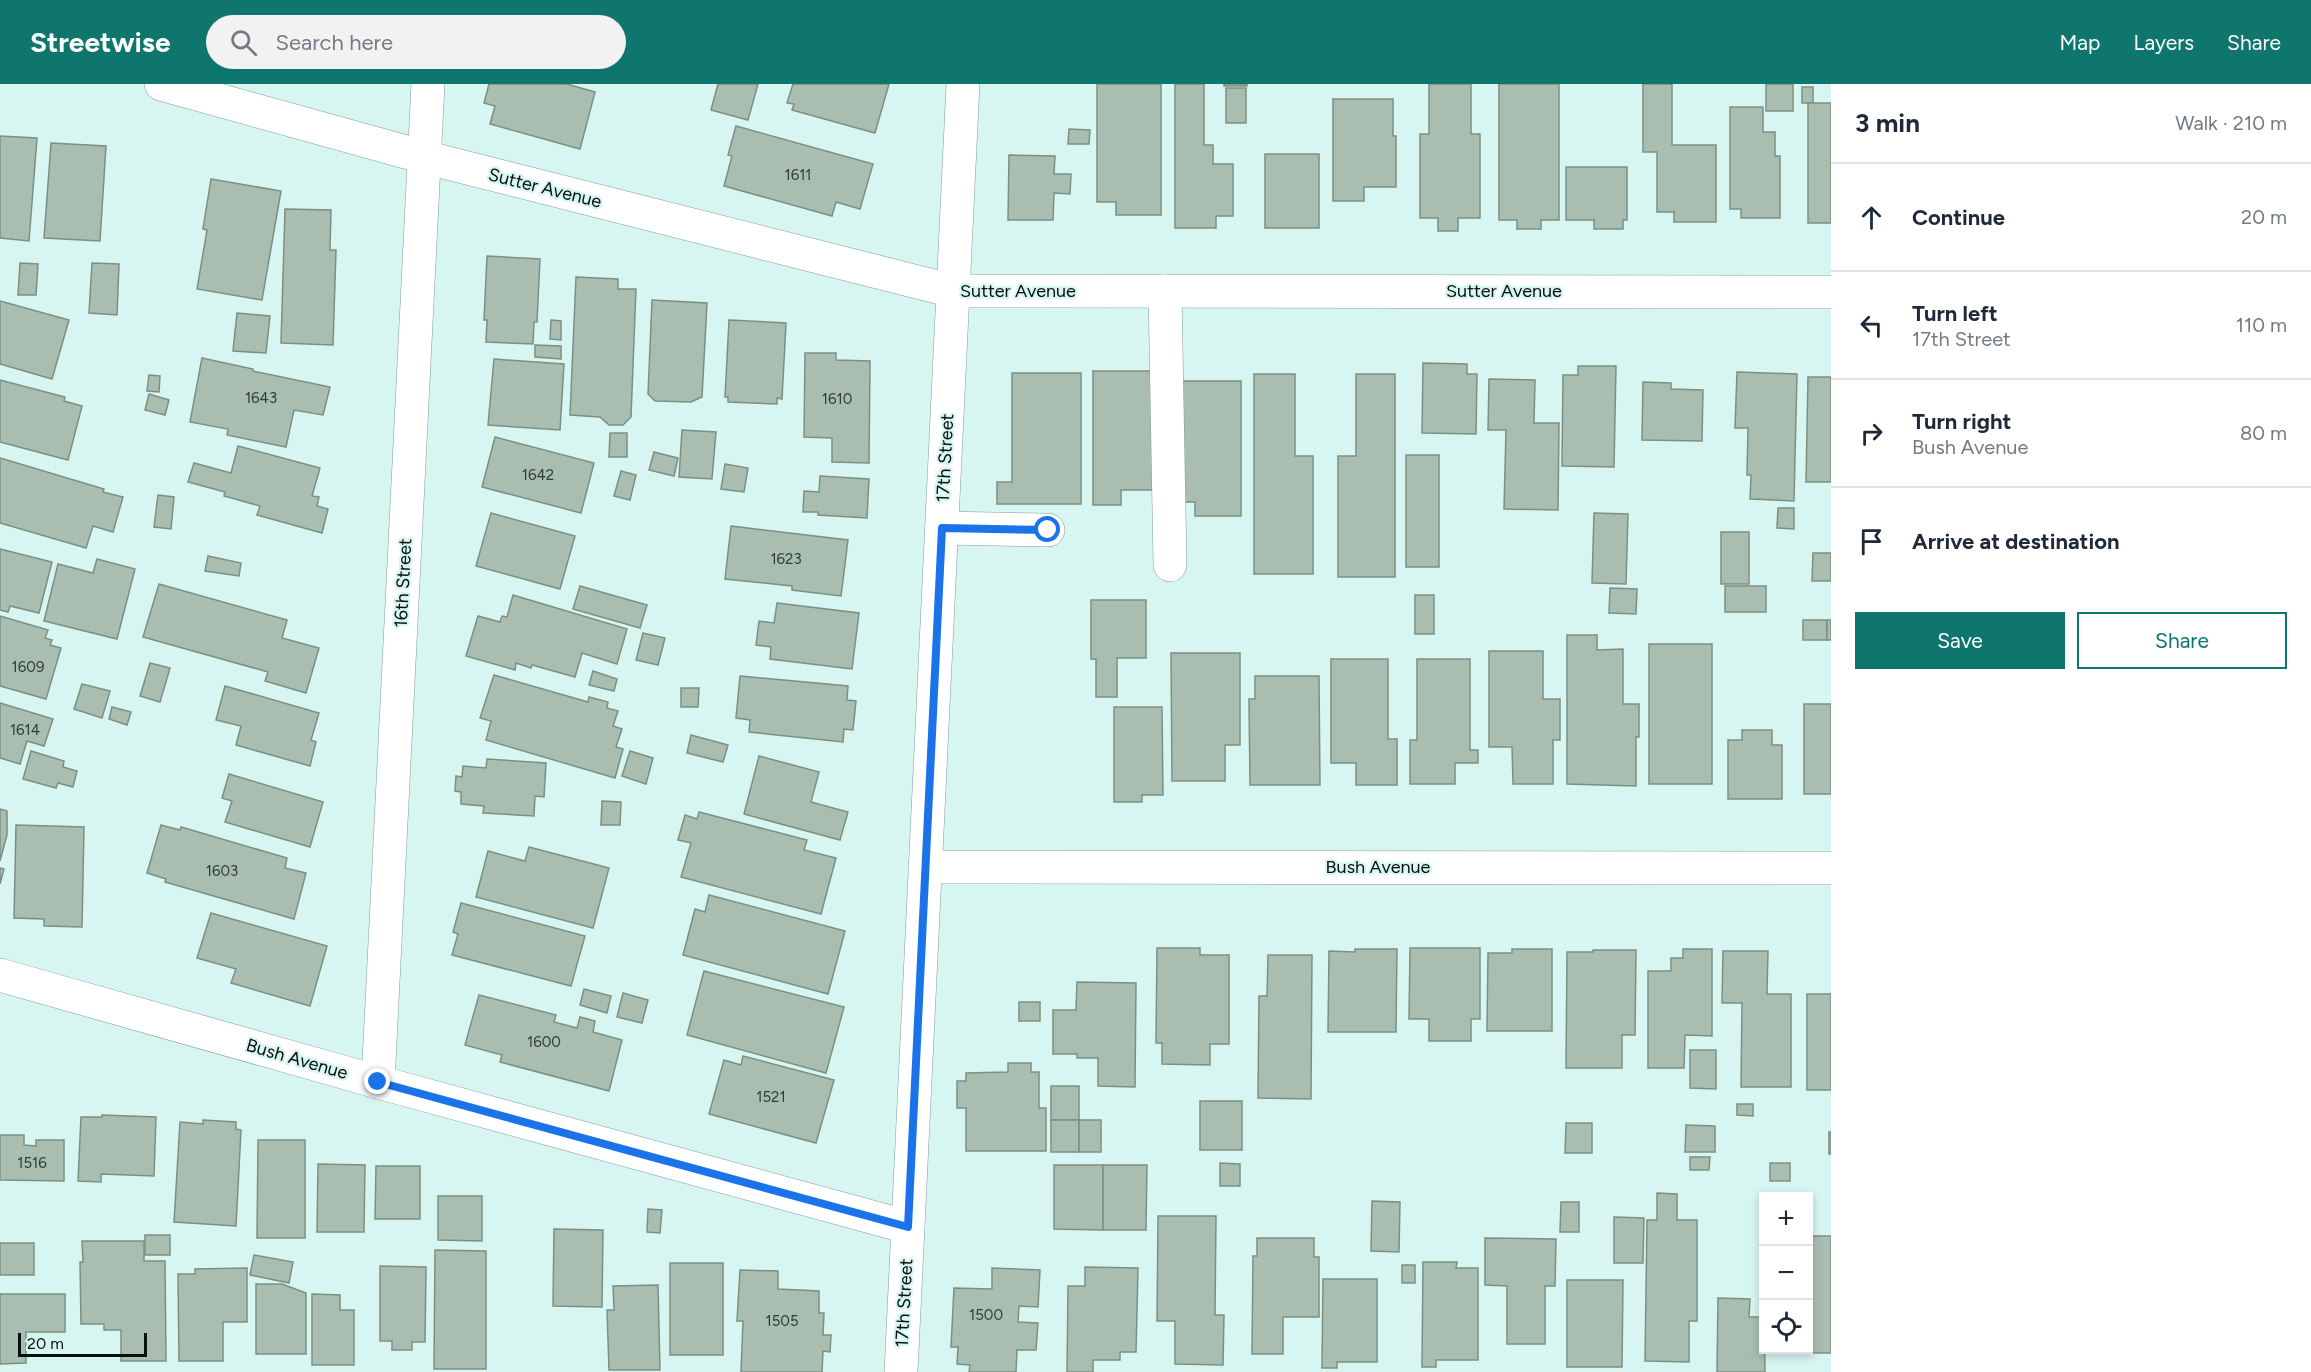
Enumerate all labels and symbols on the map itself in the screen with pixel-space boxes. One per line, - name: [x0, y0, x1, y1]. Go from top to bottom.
- street label: Sutter Avenue: [486, 163, 604, 213]
- house number: 1611: [784, 166, 812, 184]
- street label: Sutter Avenue: [960, 280, 1076, 302]
- street label: Sutter Avenue: [1446, 280, 1562, 302]
- house number: 1643: [245, 389, 277, 407]
- house number: 1610: [822, 390, 852, 408]
- street label: 17th Street: [932, 413, 958, 503]
- house number: 1642: [522, 466, 554, 484]
- route start: [1034, 516, 1060, 542]
- street label: 16th Street: [390, 538, 416, 628]
- house number: 1623: [770, 550, 802, 568]
- house number: 1609: [12, 658, 44, 676]
- house number: 1614: [10, 721, 40, 739]
- street label: Bush Avenue: [1326, 856, 1431, 878]
- house number: 1603: [206, 862, 238, 880]
- house number: 1600: [527, 1033, 561, 1051]
- street label: Bush Avenue: [244, 1034, 351, 1084]
- route end: [364, 1068, 390, 1094]
- house number: 1521: [756, 1088, 786, 1106]
- house number: 1516: [17, 1154, 47, 1172]
- street label: 17th Street: [891, 1258, 917, 1348]
- house number: 1500: [969, 1306, 1003, 1324]
- house number: 1505: [765, 1312, 799, 1330]
- scale bar: [18, 1330, 147, 1358]

